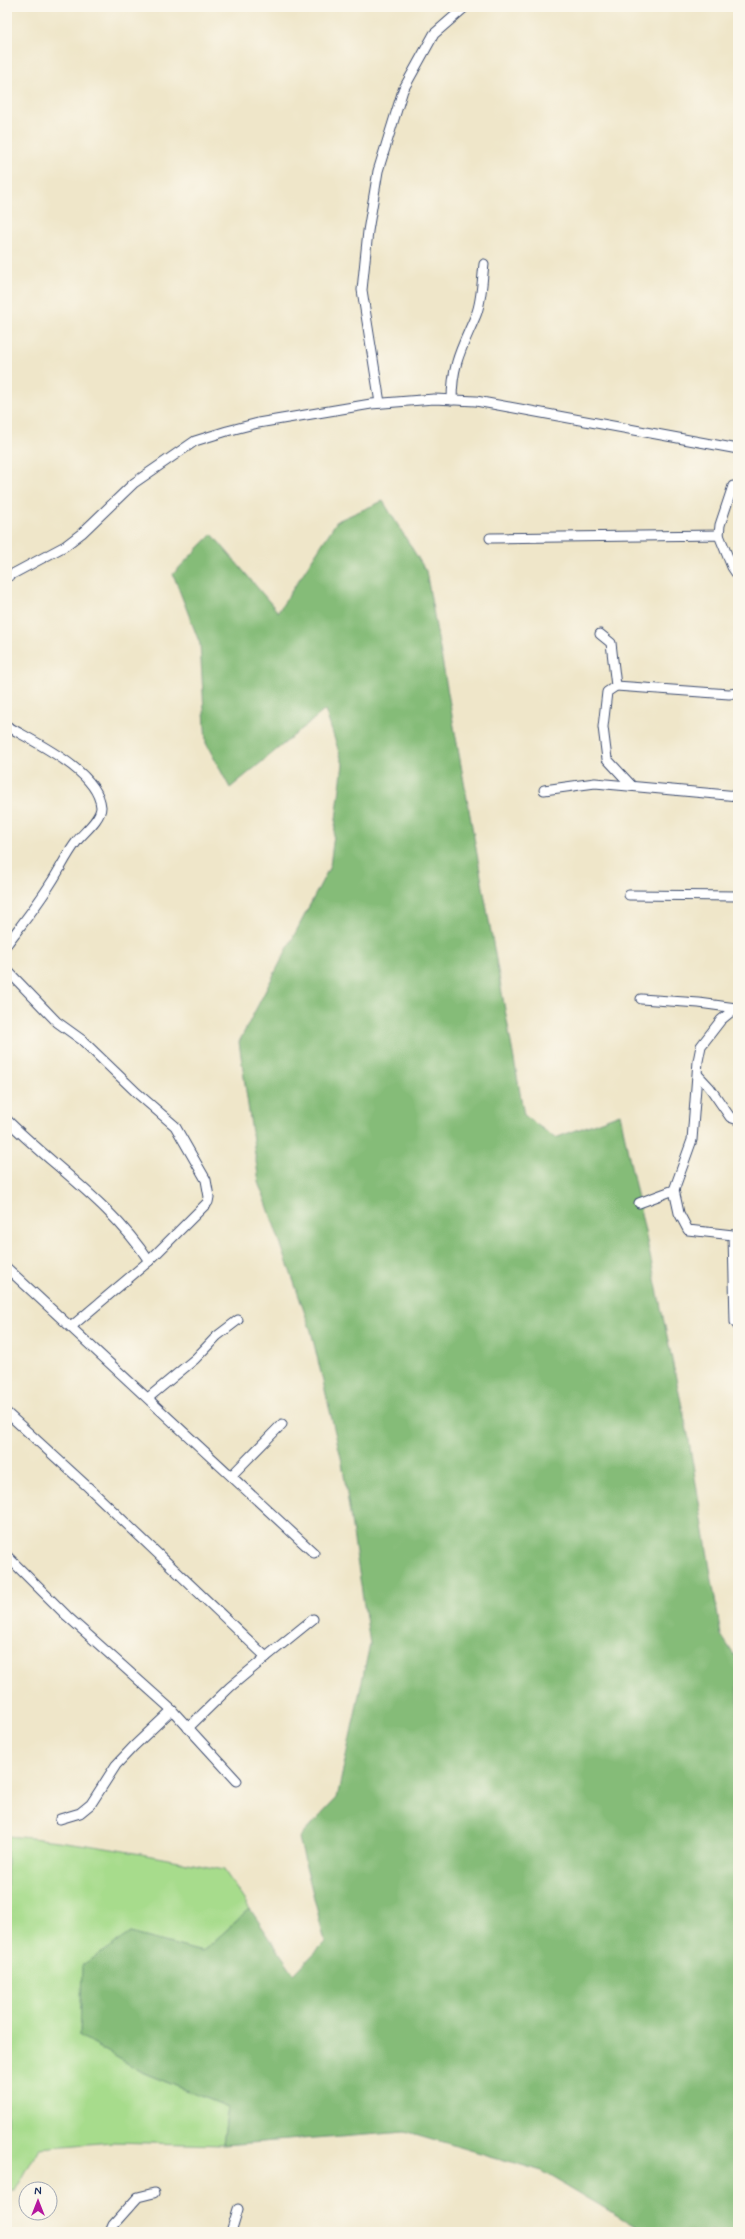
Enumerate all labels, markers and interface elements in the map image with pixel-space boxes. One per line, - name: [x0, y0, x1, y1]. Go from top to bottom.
- north arrow: [18, 2181, 58, 2221]
- text: N: [34, 2185, 42, 2199]

